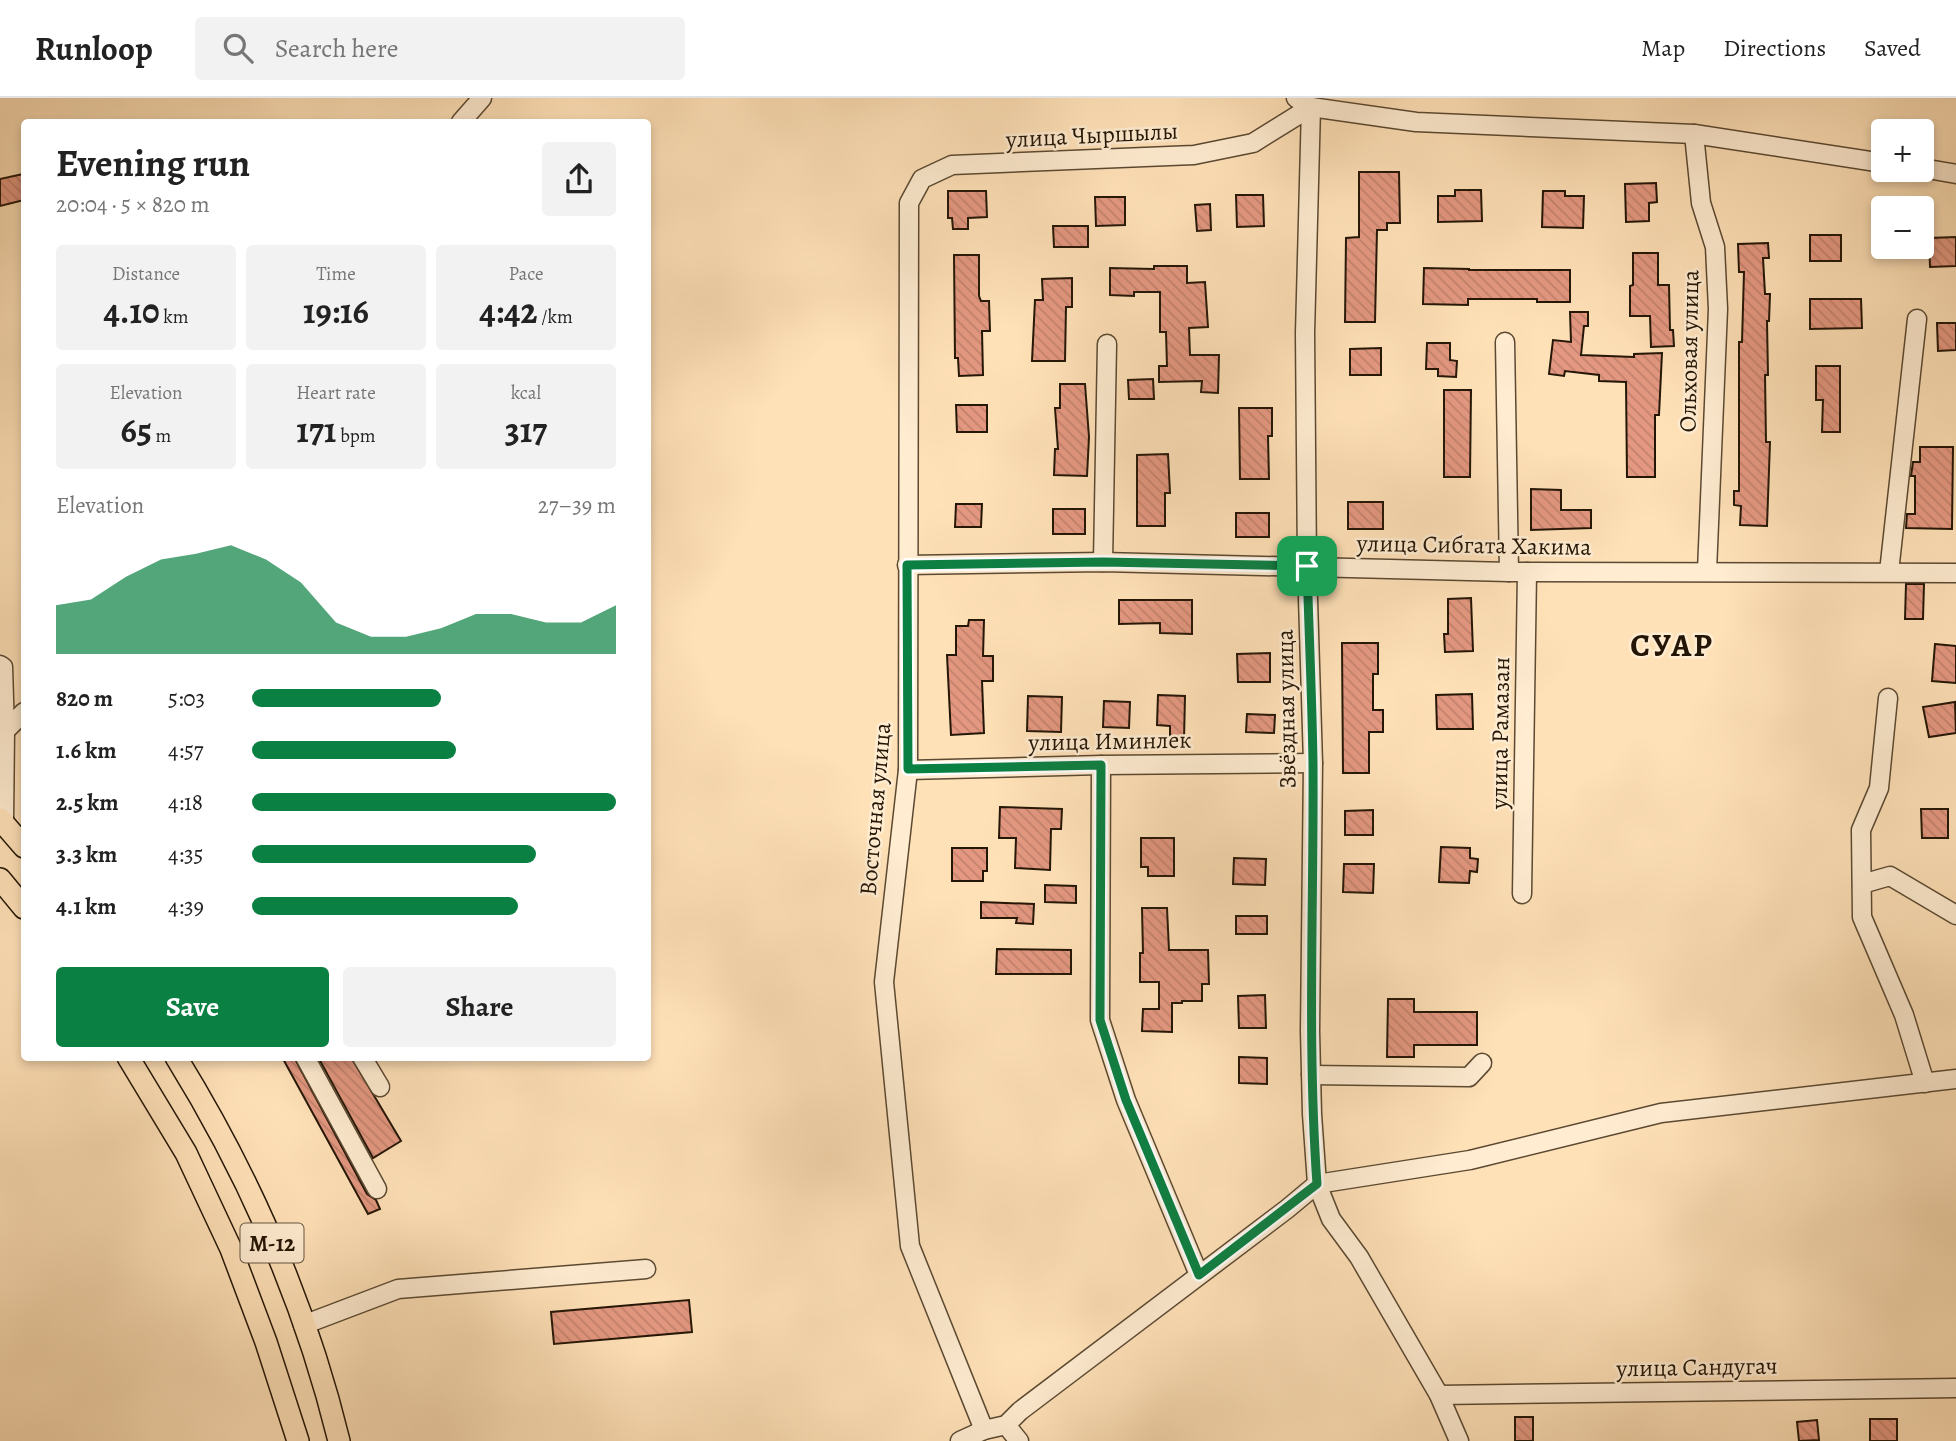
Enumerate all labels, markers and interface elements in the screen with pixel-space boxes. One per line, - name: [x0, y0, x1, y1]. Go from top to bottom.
- search box: [195, 17, 685, 80]
- text: Runloop: [35, 26, 153, 71]
- icon: search: [219, 29, 257, 67]
- text: Search here: [275, 31, 398, 66]
- text: Map: [1641, 32, 1685, 64]
- text: Directions: [1723, 32, 1826, 64]
- text: Saved: [1864, 32, 1921, 64]
- street label: улица Чыршылы: [1004, 115, 1179, 156]
- map controls: [1871, 119, 1934, 259]
- button: +: [1871, 119, 1934, 182]
- text: Evening run: [56, 137, 250, 189]
- button: share: [542, 142, 616, 216]
- text: 20:04 · 5 × 820 m: [56, 189, 210, 220]
- button: −: [1871, 196, 1934, 259]
- text: Distance: [112, 261, 180, 287]
- text: Time: [316, 261, 356, 287]
- text: Pace: [508, 261, 544, 287]
- street label: Ольховая улица: [1672, 269, 1706, 433]
- text: 4.10: [103, 287, 160, 335]
- text: 19:16: [303, 287, 369, 335]
- text: 4:42: [479, 287, 537, 335]
- text: km: [160, 304, 189, 330]
- text: /km: [537, 304, 573, 330]
- text: Elevation: [110, 380, 182, 406]
- text: Heart rate: [296, 380, 376, 406]
- text: kcal: [511, 380, 541, 406]
- text: 65: [121, 406, 152, 454]
- text: 171: [296, 406, 336, 454]
- text: 317: [505, 406, 547, 454]
- text: m: [152, 423, 171, 449]
- text: bpm: [336, 423, 376, 449]
- text: Elevation: [56, 490, 144, 521]
- text: 27–39 m: [538, 490, 616, 521]
- street label: улица Сибгата Хакима: [1355, 527, 1592, 563]
- pin: [1277, 536, 1337, 596]
- icon: arrive: [1288, 547, 1326, 585]
- district label: СУАР: [1630, 623, 1714, 667]
- street label: Звёздная улица: [1269, 629, 1303, 789]
- street label: улица Рамазан: [1483, 657, 1517, 810]
- text: 820 m: [56, 683, 113, 714]
- text: 5:03: [168, 683, 205, 714]
- street label: Восточная улица: [851, 721, 899, 897]
- street label: улица Иминлек: [1027, 724, 1192, 758]
- text: 1.6 km: [56, 735, 116, 766]
- text: 4:57: [168, 735, 203, 766]
- text: 2.5 km: [56, 787, 118, 818]
- text: 4:18: [168, 787, 203, 818]
- text: 3.3 km: [56, 839, 117, 870]
- text: 4:35: [168, 839, 203, 870]
- text: 4.1 km: [56, 891, 117, 922]
- text: 4:39: [168, 891, 204, 922]
- button: Save: [56, 967, 329, 1047]
- button: Share: [343, 967, 616, 1047]
- road number: М-12: [240, 1224, 304, 1262]
- street label: улица Сандугач: [1615, 1350, 1778, 1384]

